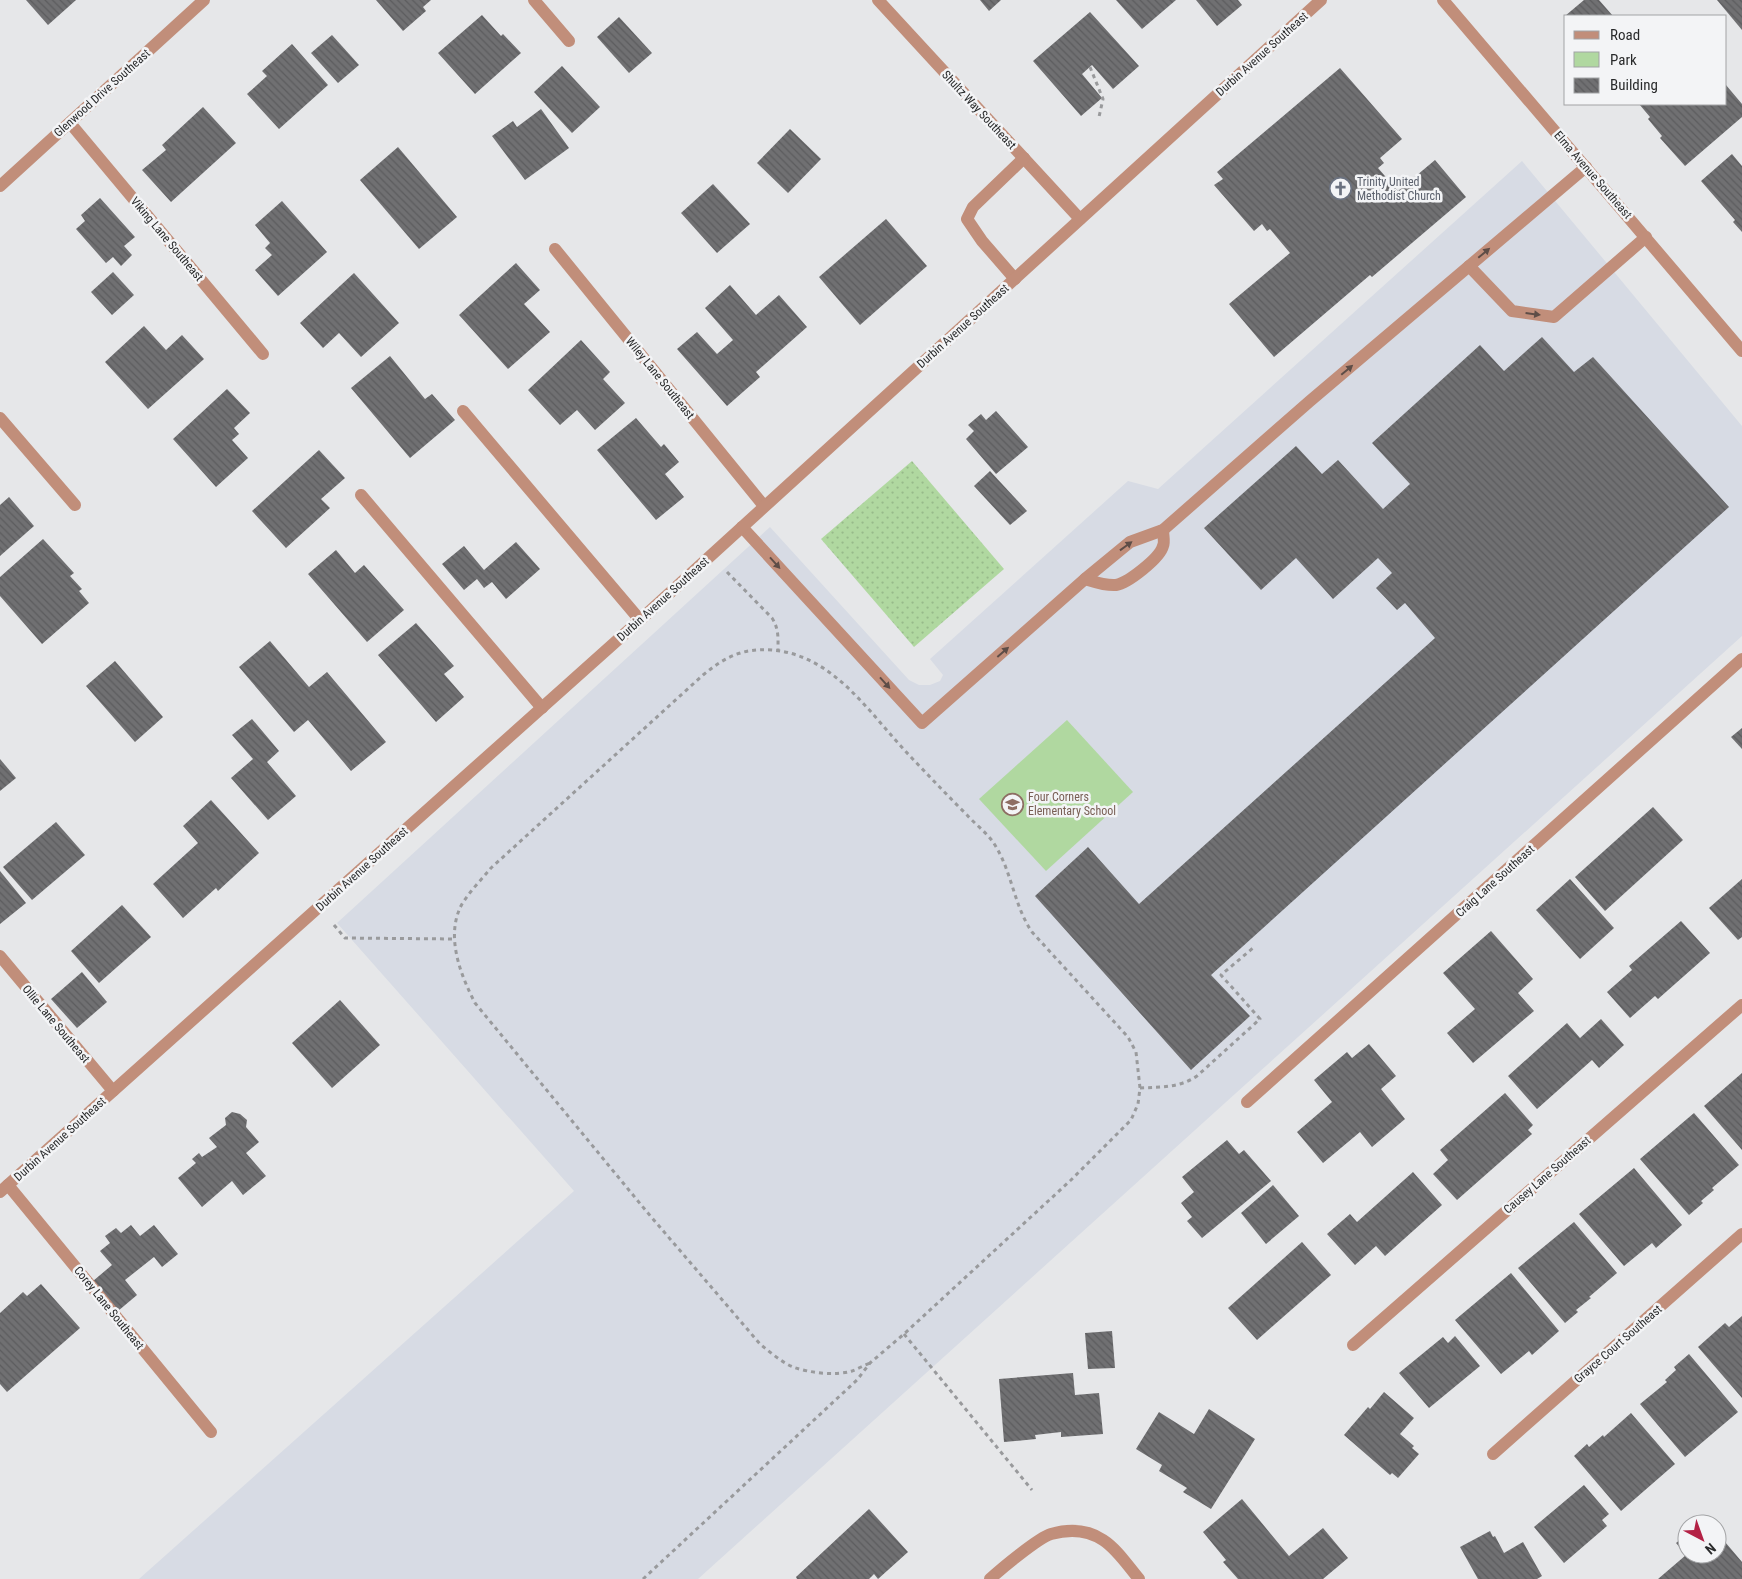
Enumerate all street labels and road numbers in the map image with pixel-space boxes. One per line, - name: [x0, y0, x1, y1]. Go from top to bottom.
- street label: Durbin Avenue Southeast: [1213, 9, 1311, 99]
- street label: Glenwood Drive Southeast: [51, 46, 153, 140]
- street label: Shultz Way Southeast: [939, 68, 1019, 153]
- street label: Elma Avenue Southeast: [1551, 128, 1635, 222]
- street label: Viking Lane Southeast: [128, 194, 207, 284]
- street label: Durbin Avenue Southeast: [914, 281, 1012, 371]
- street label: Wiley Lane Southeast: [623, 334, 698, 422]
- street label: Durbin Avenue Southeast: [614, 554, 712, 644]
- street label: Durbin Avenue Southeast: [313, 824, 411, 914]
- street label: Craig Lane Southeast: [1453, 842, 1537, 920]
- street label: Ollie Lane Southeast: [19, 982, 93, 1066]
- street label: Durbin Avenue Southeast: [11, 1094, 109, 1184]
- street label: Causey Lane Southeast: [1501, 1133, 1594, 1217]
- street label: Corey Lane Southeast: [71, 1264, 147, 1353]
- street label: Grayce Court Southeast: [1571, 1302, 1665, 1386]

